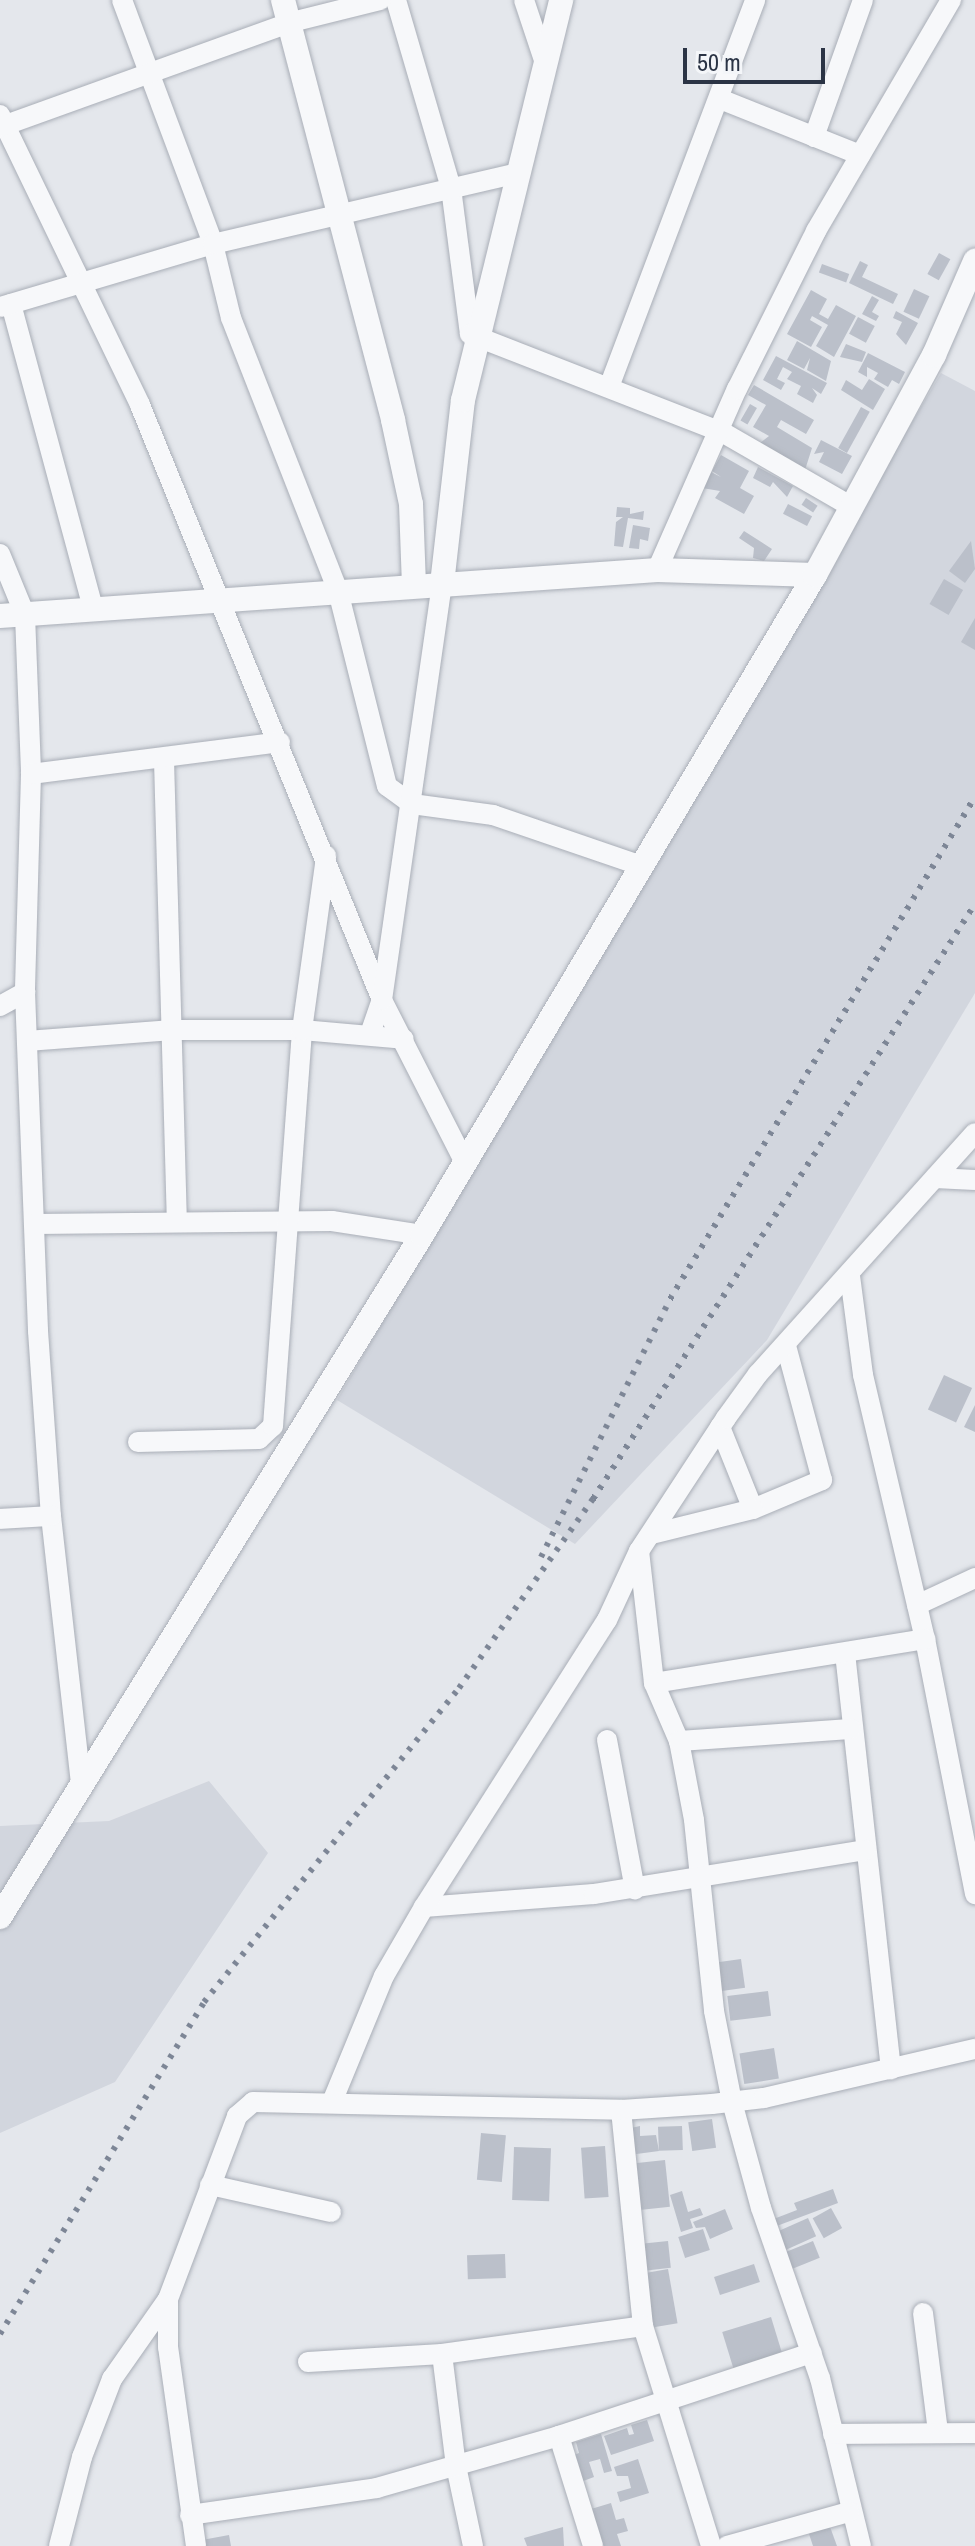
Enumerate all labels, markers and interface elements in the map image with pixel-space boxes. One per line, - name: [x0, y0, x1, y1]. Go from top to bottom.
- scale bar: [687, 32, 829, 82]
- text: 50 m: [697, 46, 741, 78]

